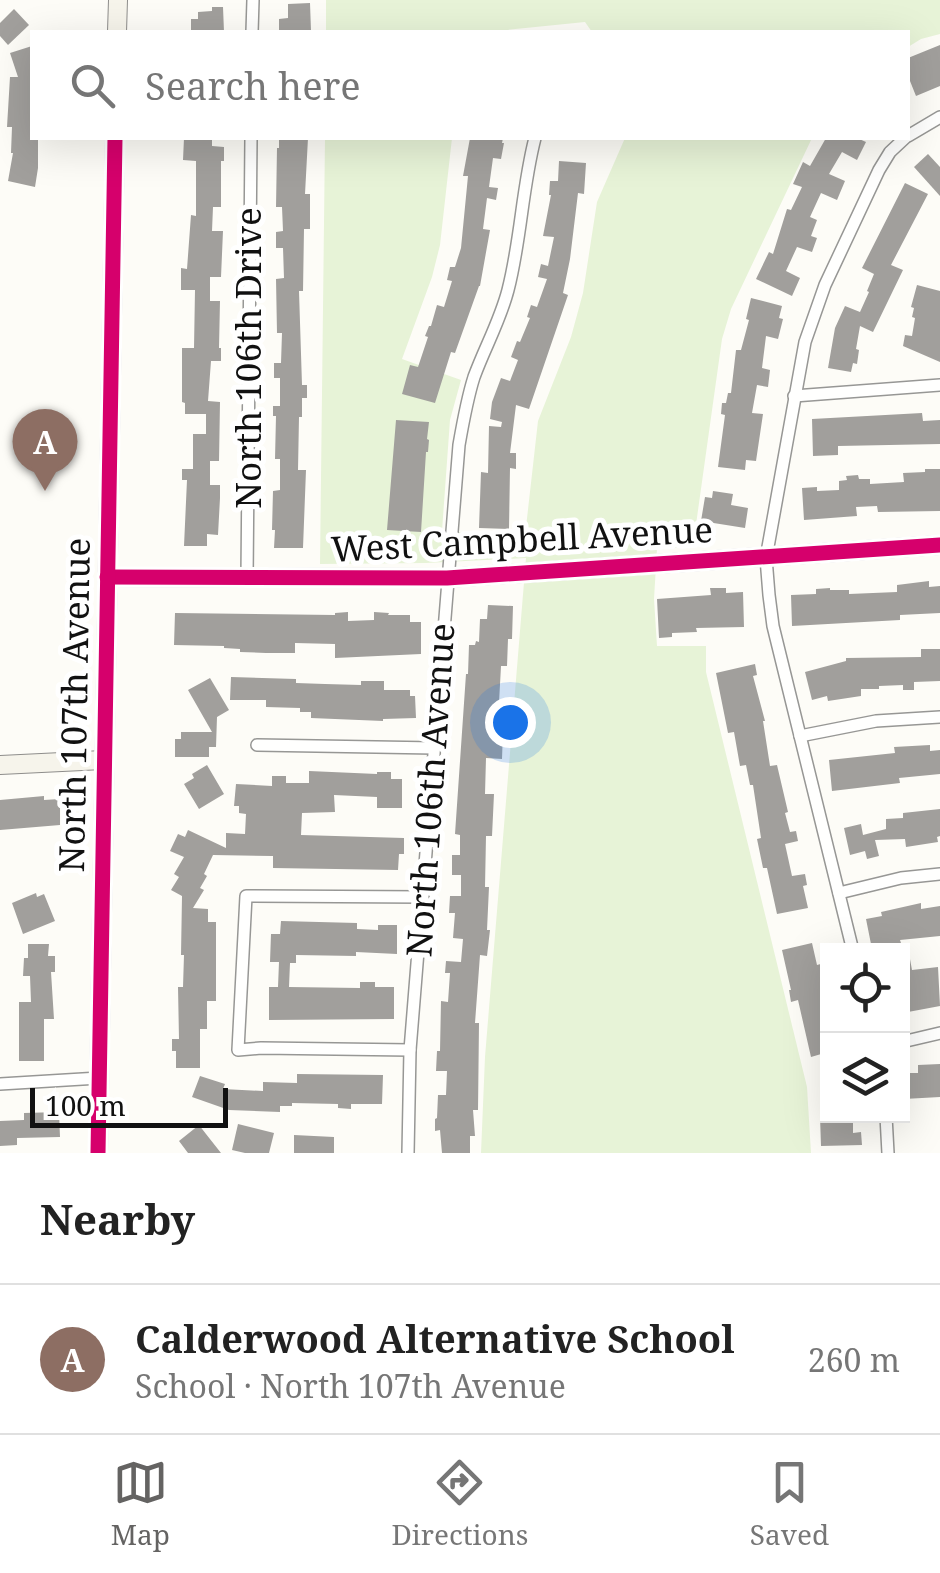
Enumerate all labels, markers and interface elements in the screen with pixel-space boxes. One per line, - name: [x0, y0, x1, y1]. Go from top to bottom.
- search box: [30, 30, 910, 140]
- icon: search: [65, 58, 120, 113]
- text: Search here: [145, 59, 361, 111]
- street label: North 106th Drive: [224, 207, 271, 509]
- pin: A: [12, 408, 78, 491]
- street label: West Campbell Avenue: [330, 505, 714, 572]
- street label: North 107th Avenue: [47, 537, 100, 873]
- street label: North 106th Avenue: [394, 621, 465, 958]
- your location: [485, 697, 536, 748]
- map controls: [820, 943, 910, 1123]
- button: locate: [820, 943, 910, 1033]
- button: layers: [820, 1033, 910, 1123]
- scale bar: [30, 1083, 228, 1128]
- text: 100 m: [45, 1086, 126, 1124]
- text: Nearby: [40, 1190, 195, 1247]
- text: Calderwood Alternative School: [135, 1312, 735, 1364]
- text: A: [60, 1338, 85, 1381]
- text: 260 m: [808, 1338, 900, 1381]
- text: School · North 107th Avenue: [135, 1364, 566, 1407]
- tab: Map: [111, 1455, 170, 1553]
- tab: Directions: [391, 1455, 528, 1553]
- tab: Saved: [750, 1455, 829, 1553]

